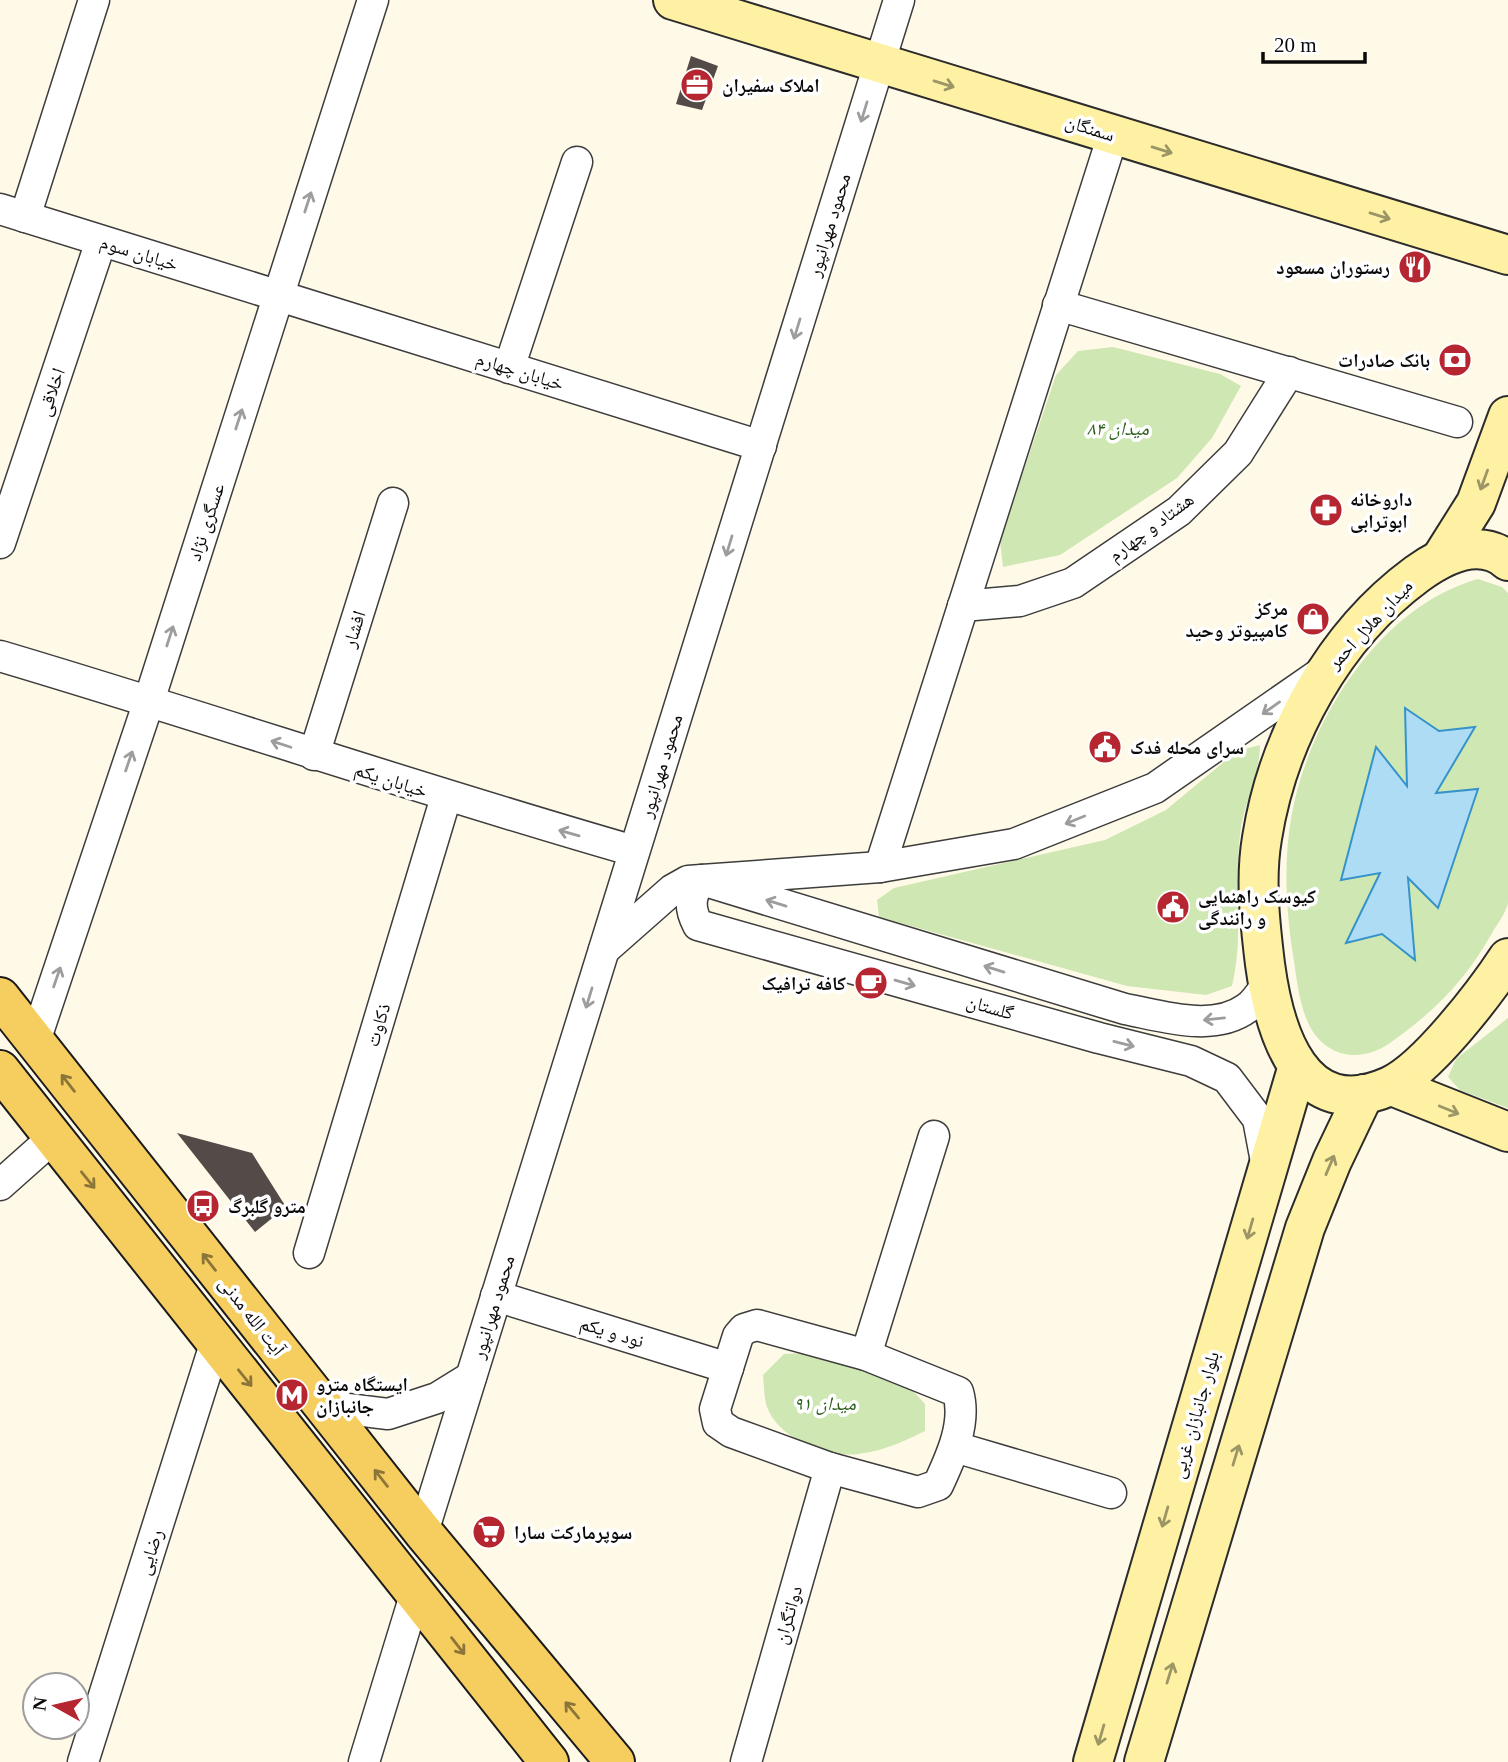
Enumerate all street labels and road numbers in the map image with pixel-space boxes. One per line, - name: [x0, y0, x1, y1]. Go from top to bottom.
- street label: سمنگان: [1062, 111, 1117, 146]
- street label: محمود مهرانپور: [803, 171, 856, 281]
- street label: خیابان سوم: [97, 231, 180, 278]
- street label: خیابان چهارم: [473, 348, 566, 397]
- street label: اخلاقی: [33, 365, 70, 419]
- street label: عسگری نژاد: [184, 480, 229, 564]
- street label: هشتاد و چهارم: [1104, 488, 1199, 568]
- street label: میدان هلال احمر: [1323, 575, 1417, 674]
- street label: افشار: [338, 608, 371, 651]
- street label: محمود مهرانپور: [635, 712, 688, 822]
- street label: خیابان یکم: [352, 758, 430, 803]
- street label: گلستان: [964, 990, 1016, 1025]
- street label: ذکاوت: [362, 1001, 395, 1049]
- street label: محمود مهرانپور: [467, 1253, 520, 1363]
- street label: آیت الله مدنی: [214, 1273, 290, 1361]
- street label: نود و یکم: [577, 1312, 646, 1354]
- street label: بلوار جانبازان غربی: [1167, 1349, 1224, 1481]
- street label: رضایی: [133, 1527, 168, 1578]
- street label: دواتگران: [770, 1583, 807, 1647]

